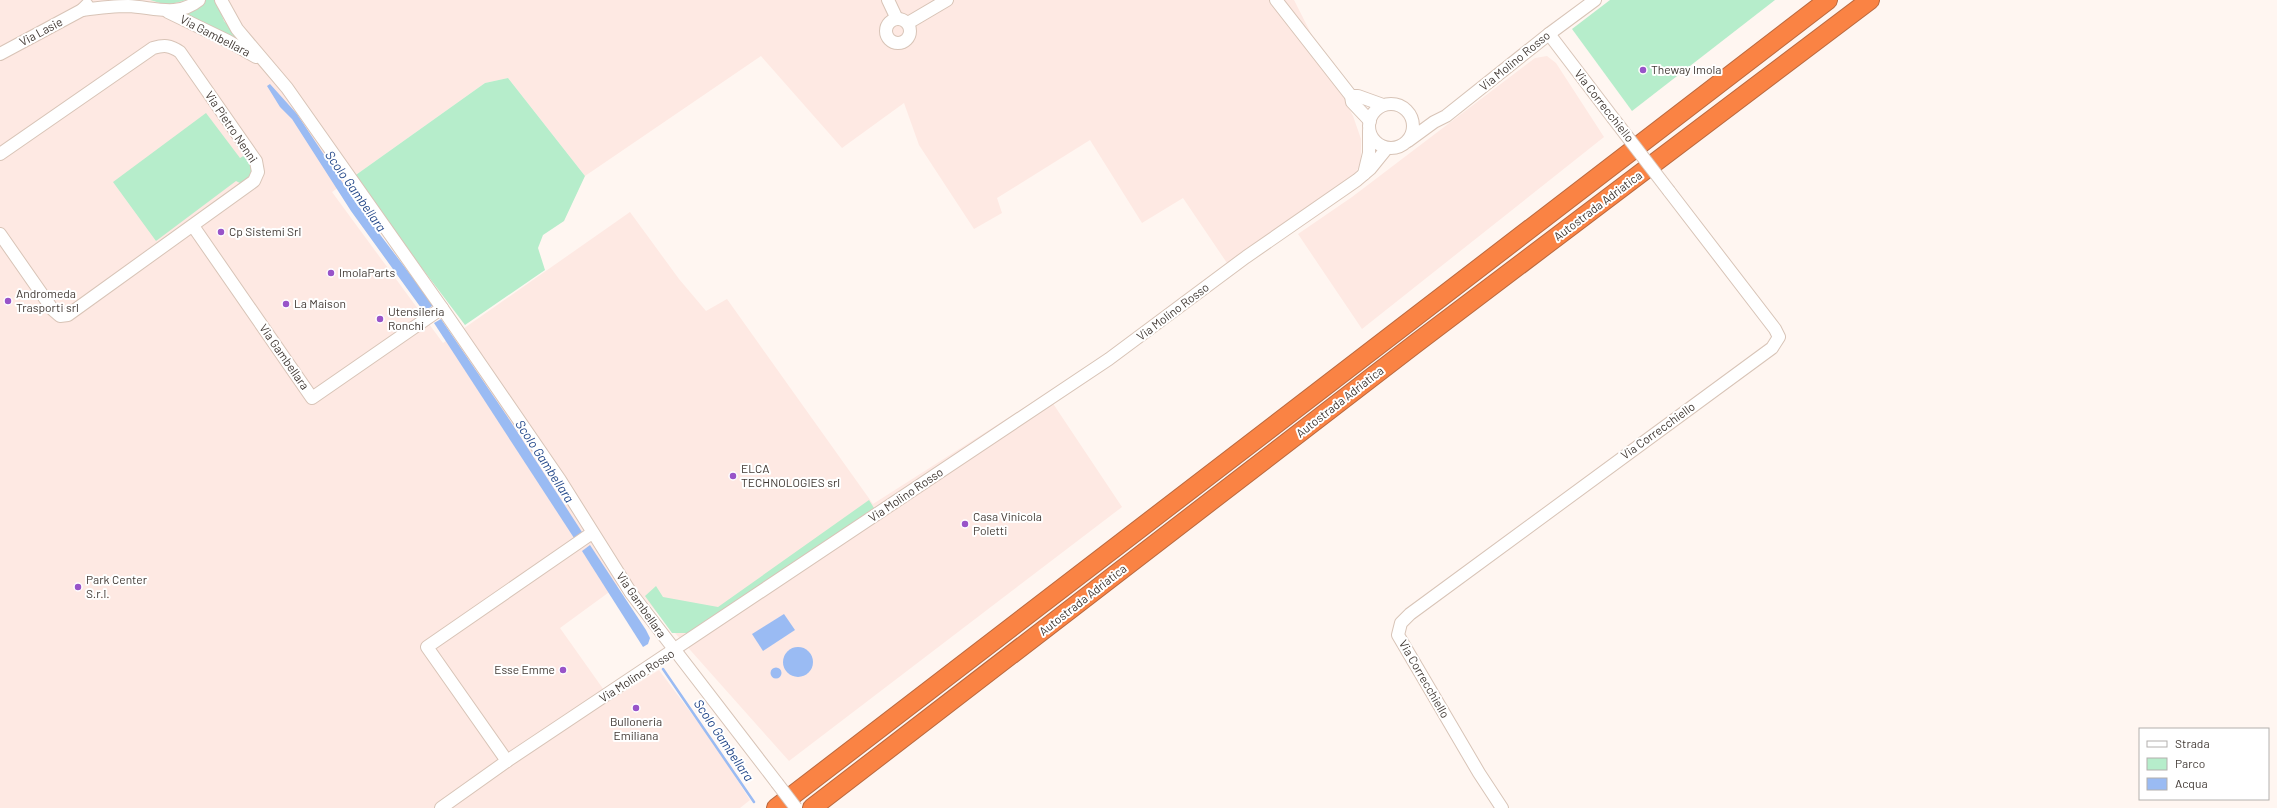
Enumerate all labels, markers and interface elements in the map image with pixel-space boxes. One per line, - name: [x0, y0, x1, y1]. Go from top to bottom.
- street label: Via Gambellara: [178, 11, 253, 59]
- street label: Via Lasie: [17, 14, 64, 48]
- street label: Via Molino Rosso: [1476, 28, 1552, 93]
- place label: Theway Imola: [1651, 62, 1721, 76]
- marker: Theway Imola: [1638, 65, 1648, 75]
- street label: Via Correcchiello: [1572, 66, 1637, 144]
- street label: Via Pietro Nenni: [203, 88, 261, 165]
- water label: Scolo Gambellara: [322, 147, 390, 235]
- street label: Autostrada Adriatica: [1550, 167, 1644, 243]
- place label: Cp Sistemi Srl: [229, 224, 301, 238]
- marker: Cp Sistemi Srl: [216, 227, 226, 237]
- place label: ImolaParts: [339, 265, 395, 279]
- marker: ImolaParts: [326, 268, 336, 278]
- street label: Via Molino Rosso: [1134, 280, 1211, 343]
- place label: Andromeda Trasporti srl: [16, 286, 79, 314]
- marker: Andromeda Trasporti srl: [3, 296, 13, 306]
- place label: La Maison: [294, 296, 346, 310]
- marker: La Maison: [281, 299, 291, 309]
- place label: Utensileria Ronchi: [388, 304, 444, 332]
- marker: Utensileria Ronchi: [375, 314, 385, 324]
- street label: Via Gambellara: [257, 321, 313, 392]
- street label: Autostrada Adriatica: [1293, 363, 1386, 440]
- street label: Via Correcchiello: [1618, 399, 1697, 462]
- water label: Scolo Gambellara: [512, 417, 578, 505]
- place label: ELCA TECHNOLOGIES srl: [741, 461, 840, 489]
- street label: Via Molino Rosso: [866, 464, 945, 524]
- marker: ELCA TECHNOLOGIES srl: [728, 471, 738, 481]
- place label: Casa Vinicola Poletti: [973, 509, 1042, 537]
- marker: Casa Vinicola Poletti: [960, 519, 970, 529]
- street label: Autostrada Adriatica: [1036, 561, 1129, 638]
- street label: Via Gambellara: [614, 569, 670, 640]
- place label: Park Center S.r.l.: [86, 572, 148, 600]
- marker: Park Center S.r.l.: [73, 582, 83, 592]
- street label: Via Correcchiello: [1397, 637, 1453, 720]
- street label: Via Molino Rosso: [596, 646, 677, 705]
- place label: Esse Emme: [494, 662, 555, 676]
- marker: Esse Emme: [558, 665, 568, 675]
- water label: Scolo Gambellara: [691, 696, 757, 784]
- marker: Bulloneria Emiliana: [631, 703, 641, 713]
- place label: Bulloneria Emiliana: [610, 714, 662, 742]
- legend: [2139, 728, 2269, 800]
- text: Strada: [2175, 736, 2210, 750]
- text: Parco: [2175, 756, 2205, 770]
- text: Acqua: [2175, 776, 2208, 790]

